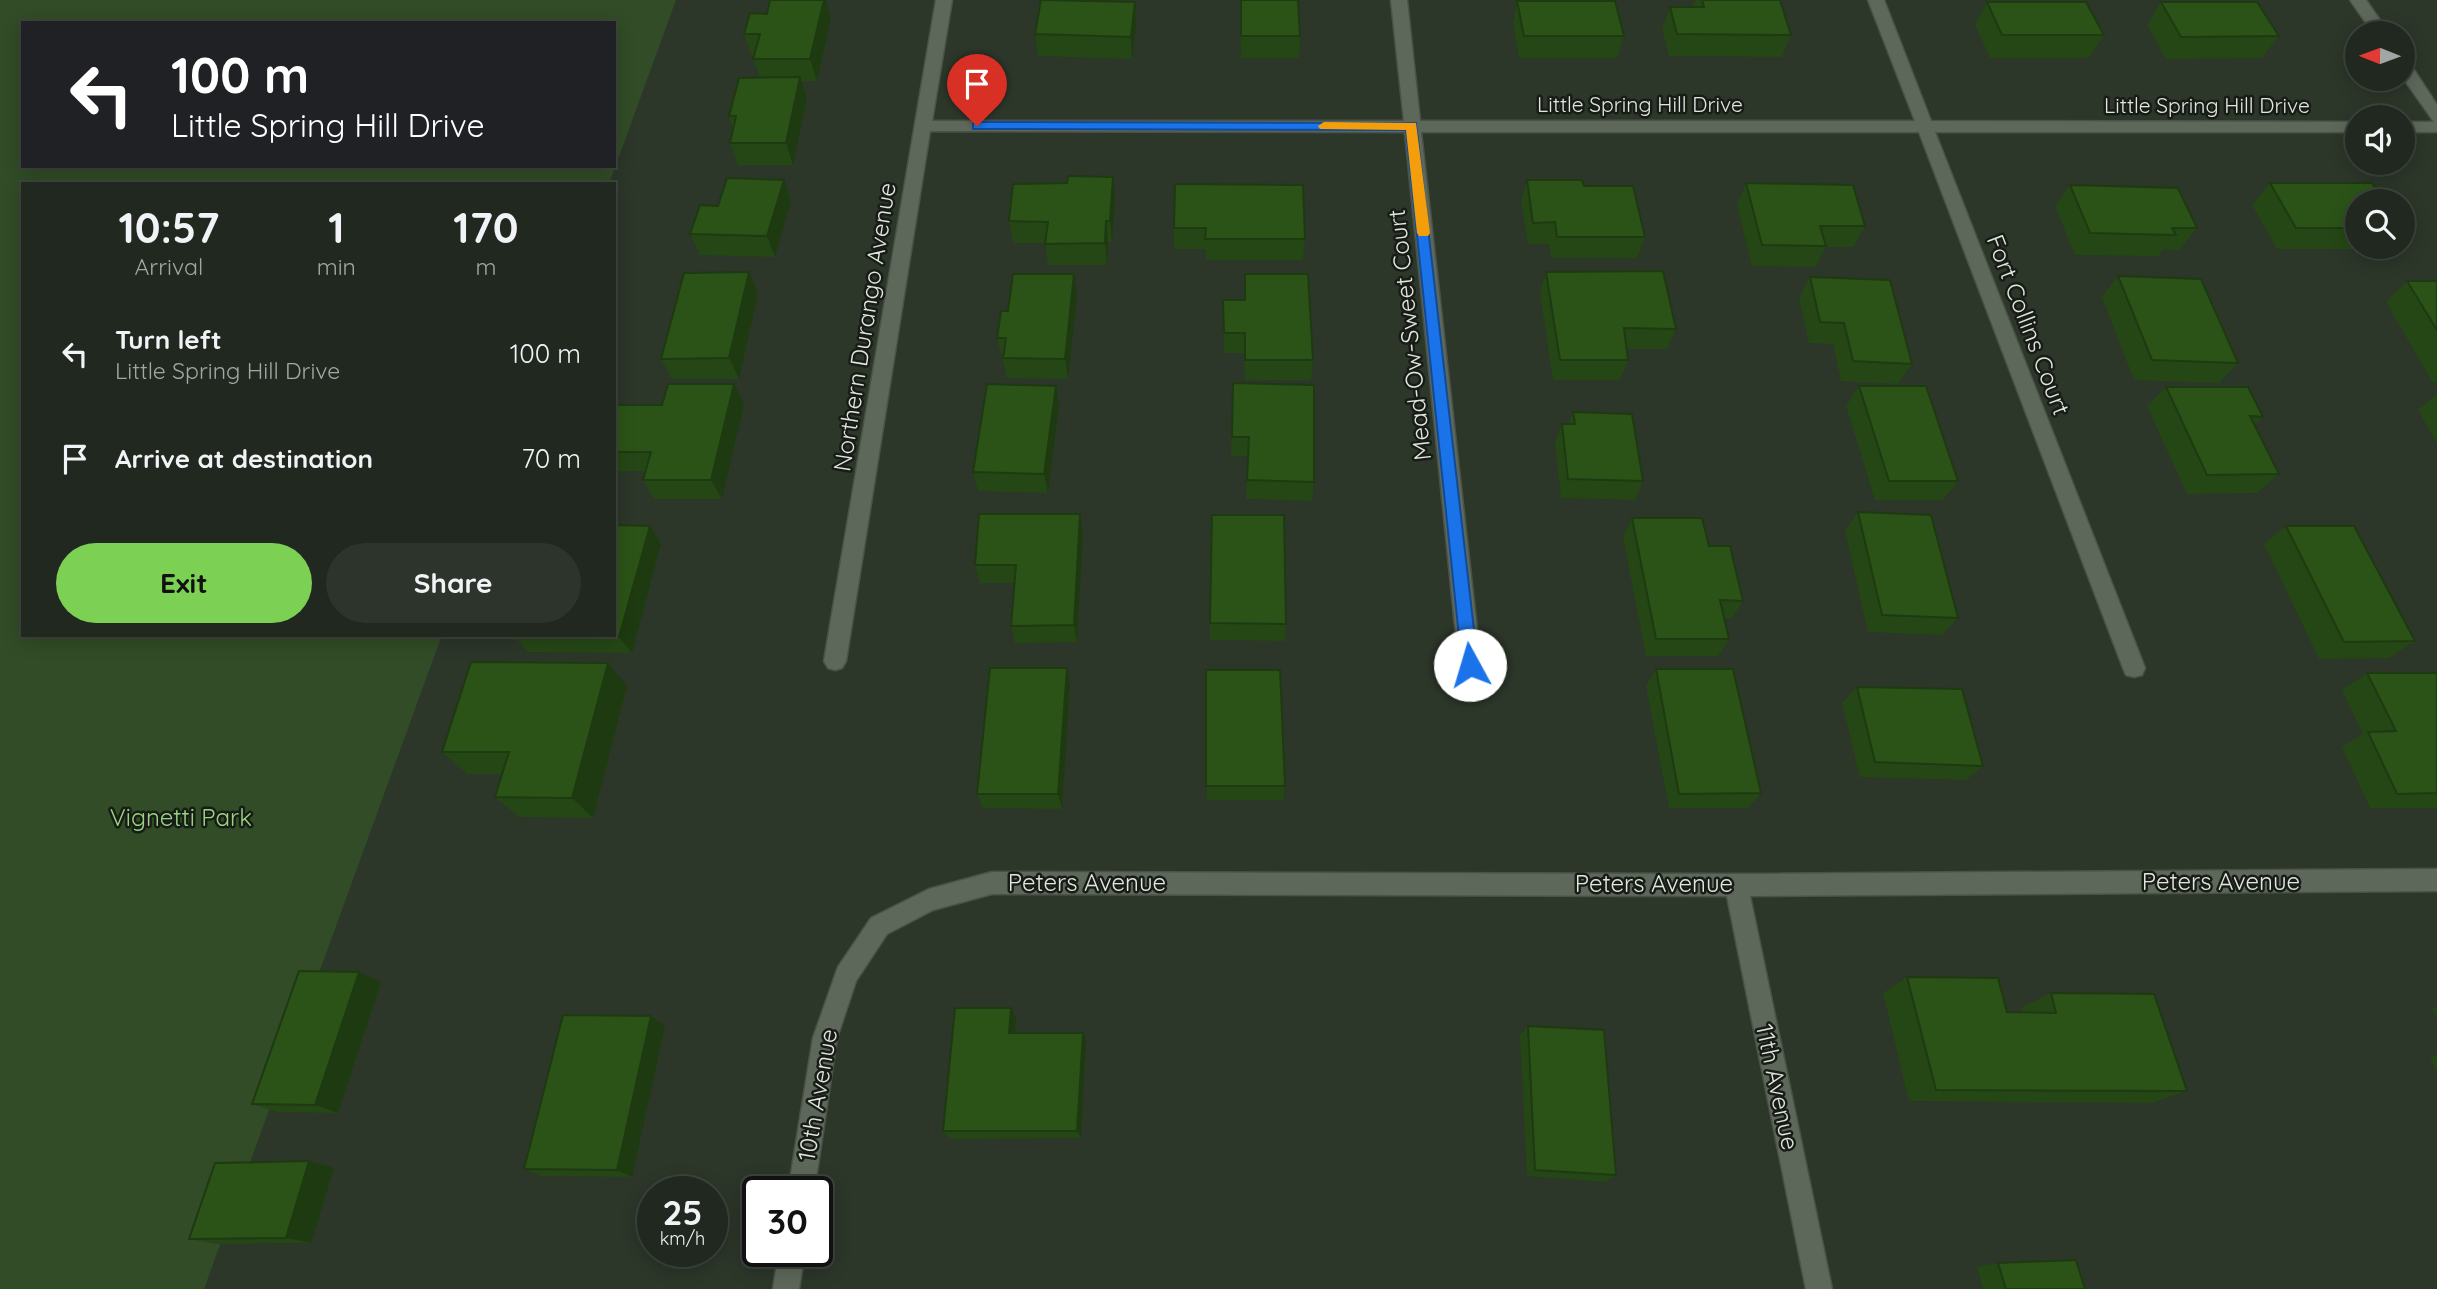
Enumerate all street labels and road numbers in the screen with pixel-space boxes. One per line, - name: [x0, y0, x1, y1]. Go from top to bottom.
- street label: Little Spring Hill Drive: [1537, 91, 1743, 117]
- street label: Little Spring Hill Drive: [2104, 92, 2310, 118]
- street label: Northern Durango Avenue: [826, 180, 902, 473]
- street label: Mead-Ow-Sweet Court: [1381, 208, 1437, 462]
- street label: Fort Collins Court: [1981, 230, 2077, 419]
- street label: Peters Avenue: [2142, 866, 2300, 896]
- street label: Peters Avenue: [1008, 867, 1166, 897]
- street label: Peters Avenue: [1575, 868, 1733, 898]
- street label: 11th Avenue: [1750, 1021, 1806, 1153]
- street label: 10th Avenue: [791, 1026, 843, 1163]

